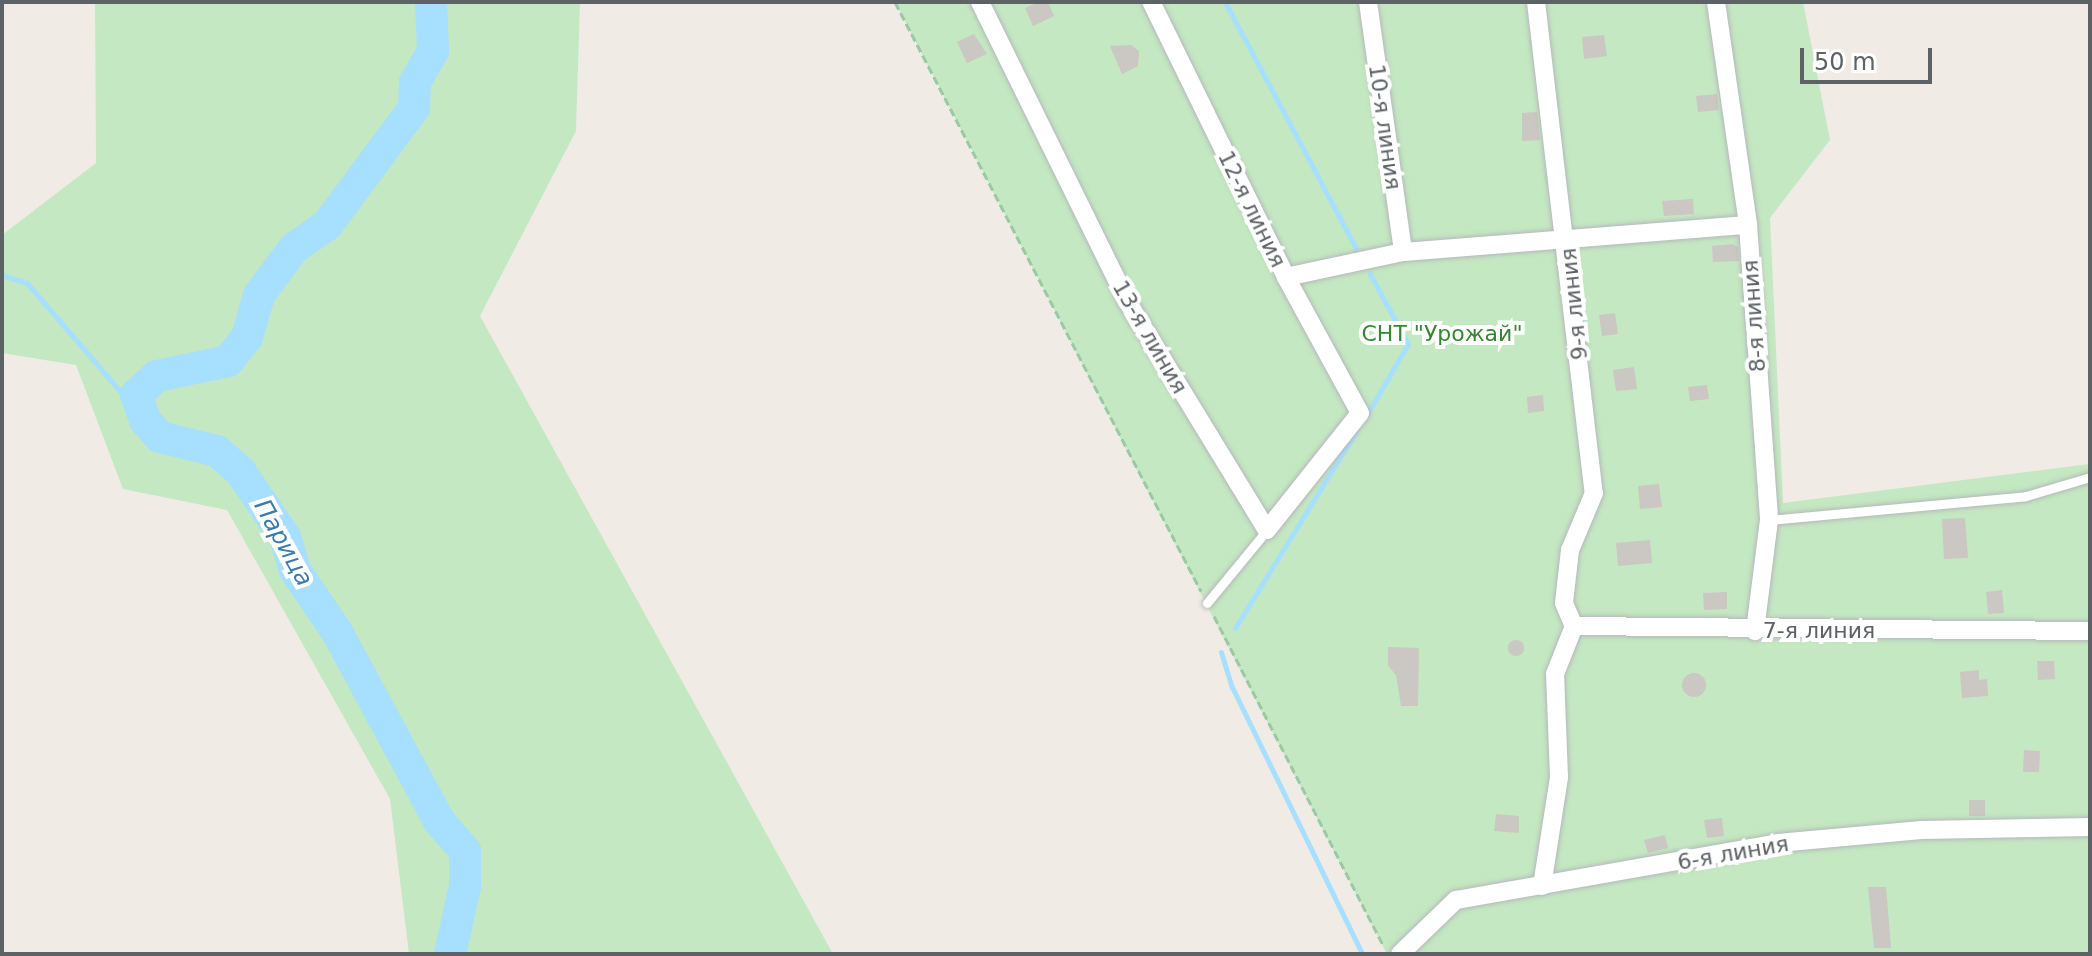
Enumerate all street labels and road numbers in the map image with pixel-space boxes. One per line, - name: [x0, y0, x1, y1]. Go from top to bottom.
- street label: 10-я линия: [1363, 63, 1407, 191]
- street label: 12-я линия: [1212, 146, 1292, 272]
- street label: 9-я линия: [1555, 247, 1593, 361]
- street label: 8-я линия: [1737, 259, 1771, 373]
- street label: 13-я линия: [1107, 276, 1193, 398]
- street label: 7-я линия: [1763, 618, 1875, 644]
- street label: 6-я линия: [1675, 830, 1791, 876]

